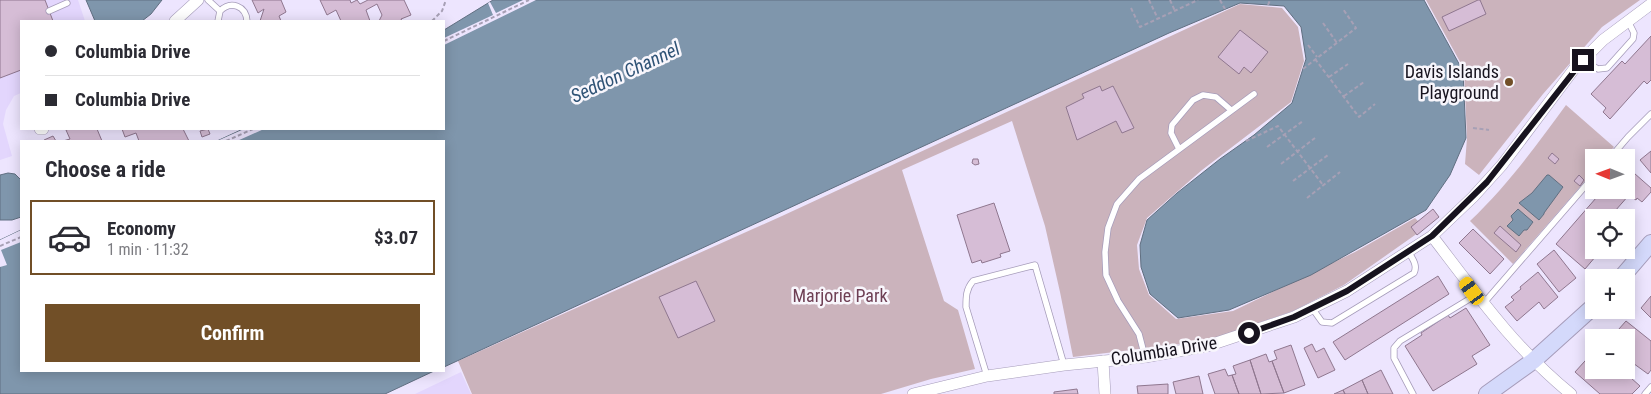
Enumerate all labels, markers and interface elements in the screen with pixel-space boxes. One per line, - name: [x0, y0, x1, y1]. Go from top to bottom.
- water label: Seddon Channel: [567, 37, 684, 108]
- text: Columbia Drive: [75, 40, 190, 63]
- route end: [1572, 49, 1594, 71]
- place label: Davis Islands Playground: [1405, 61, 1499, 103]
- marker: Davis Islands Playground: [1503, 76, 1515, 88]
- text: Columbia Drive: [75, 88, 190, 111]
- north arrow: [1585, 149, 1635, 199]
- map controls: [1585, 149, 1635, 379]
- text: Choose a ride: [45, 157, 166, 182]
- button: locate: [1585, 209, 1635, 259]
- icon: car: [47, 215, 92, 260]
- text: Economy: [107, 217, 176, 240]
- text: $3.07: [374, 226, 418, 249]
- text: 1 min · 11:32: [107, 240, 189, 259]
- button: +: [1585, 269, 1635, 319]
- car: [1457, 274, 1486, 308]
- park label: Marjorie Park: [792, 285, 888, 306]
- button: Confirm: [45, 304, 420, 362]
- route start: [1238, 322, 1260, 344]
- button: −: [1585, 329, 1635, 379]
- street label: Columbia Drive: [1109, 332, 1219, 369]

